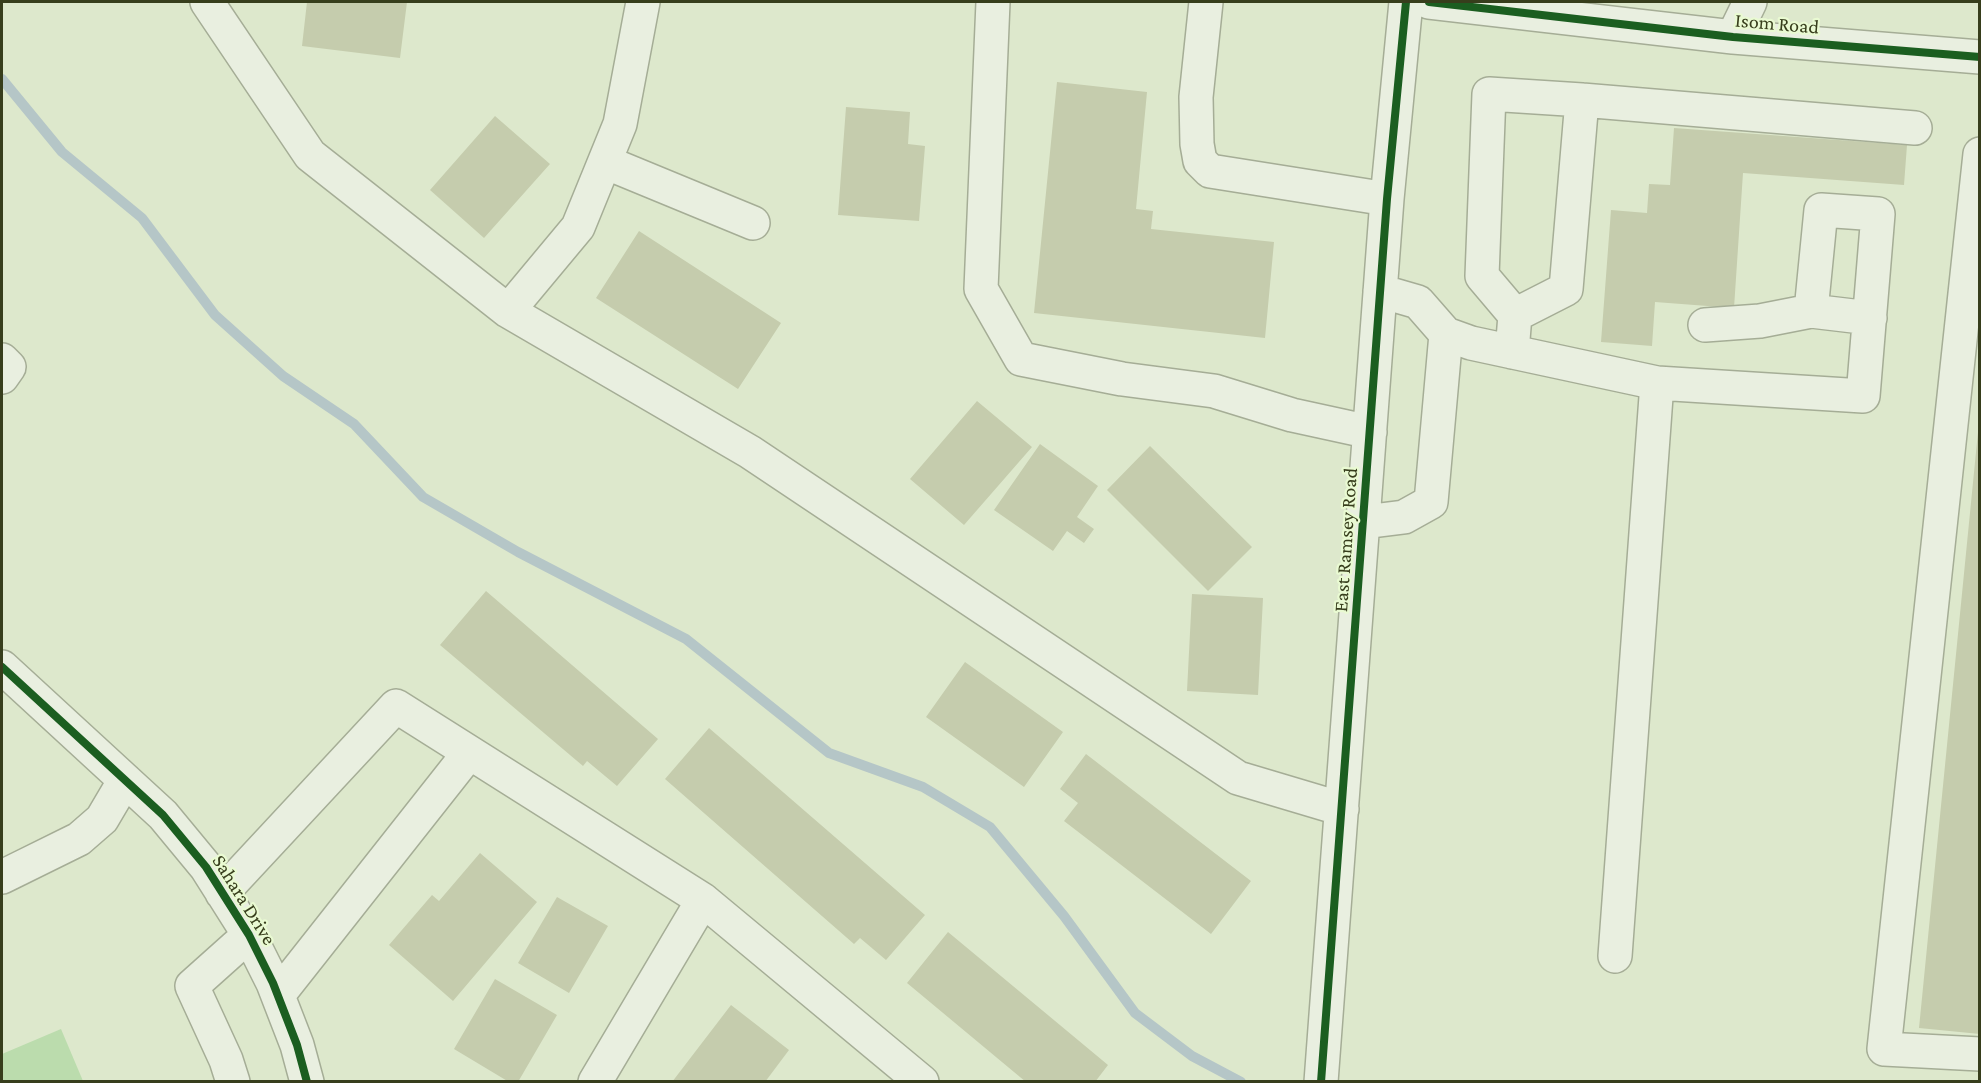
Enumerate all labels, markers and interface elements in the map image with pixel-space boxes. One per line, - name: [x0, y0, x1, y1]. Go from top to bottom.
- street label: Isom Road: [1734, 8, 1820, 40]
- street label: East Ramsey Road: [1329, 467, 1363, 613]
- street label: Sahara Drive: [207, 850, 281, 950]

